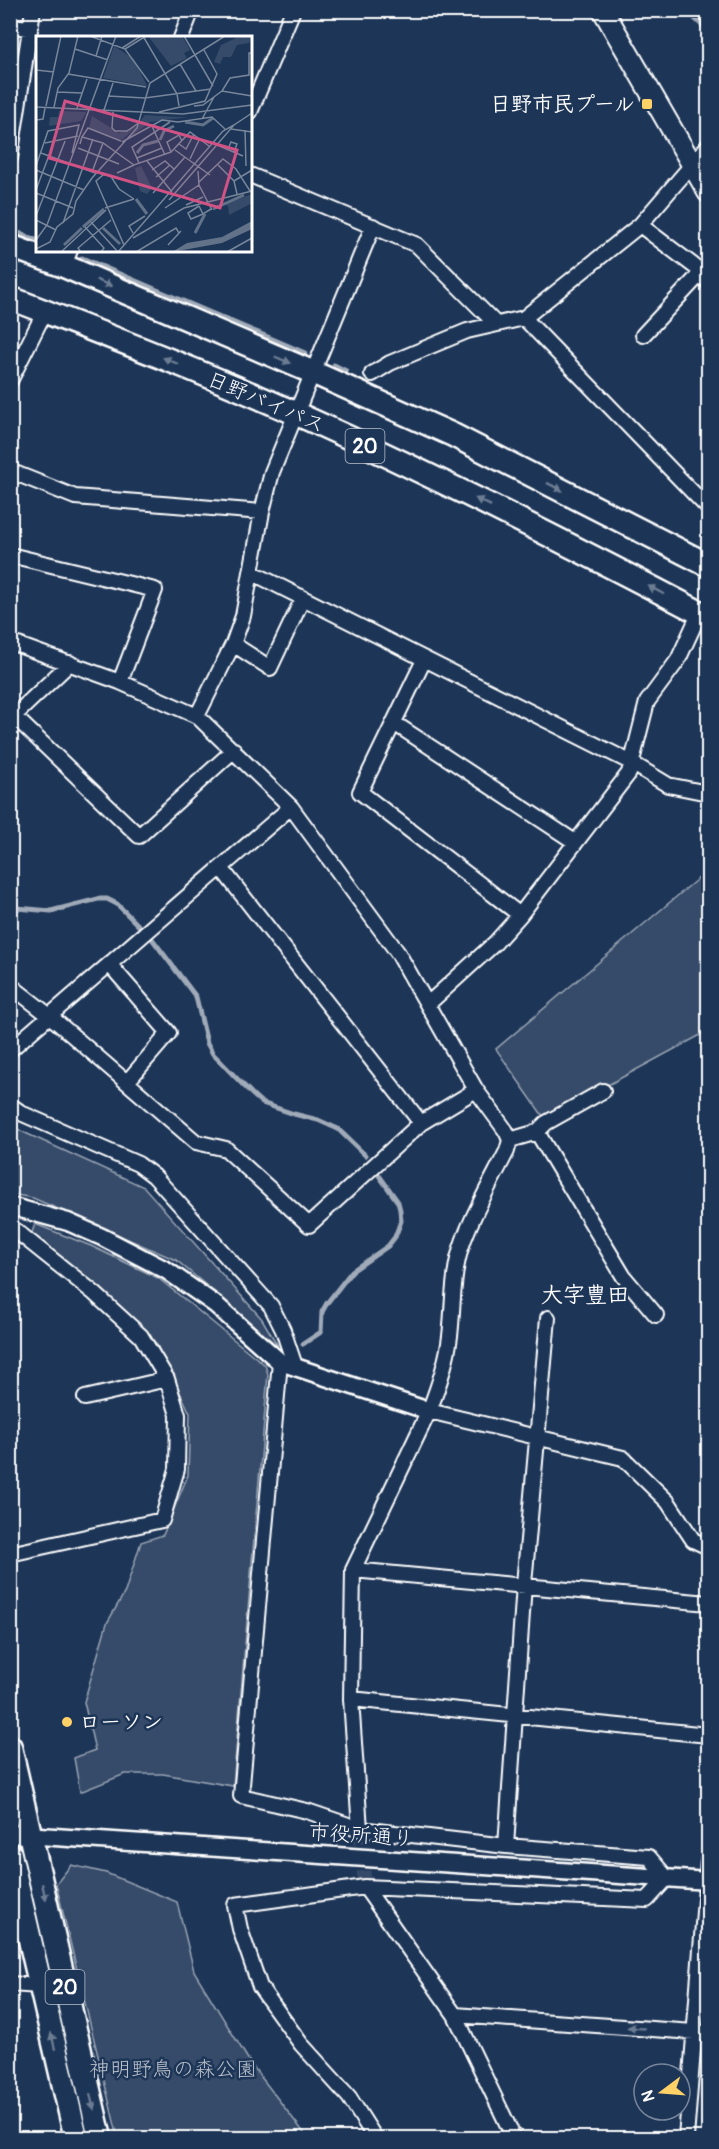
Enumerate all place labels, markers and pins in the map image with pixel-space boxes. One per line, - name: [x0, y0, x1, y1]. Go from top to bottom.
- place label: 日野市民プール: [490, 91, 635, 118]
- marker: 日野市民プール: [640, 97, 654, 111]
- place label: ローソン: [79, 1709, 163, 1736]
- marker: ローソン: [60, 1715, 74, 1729]

